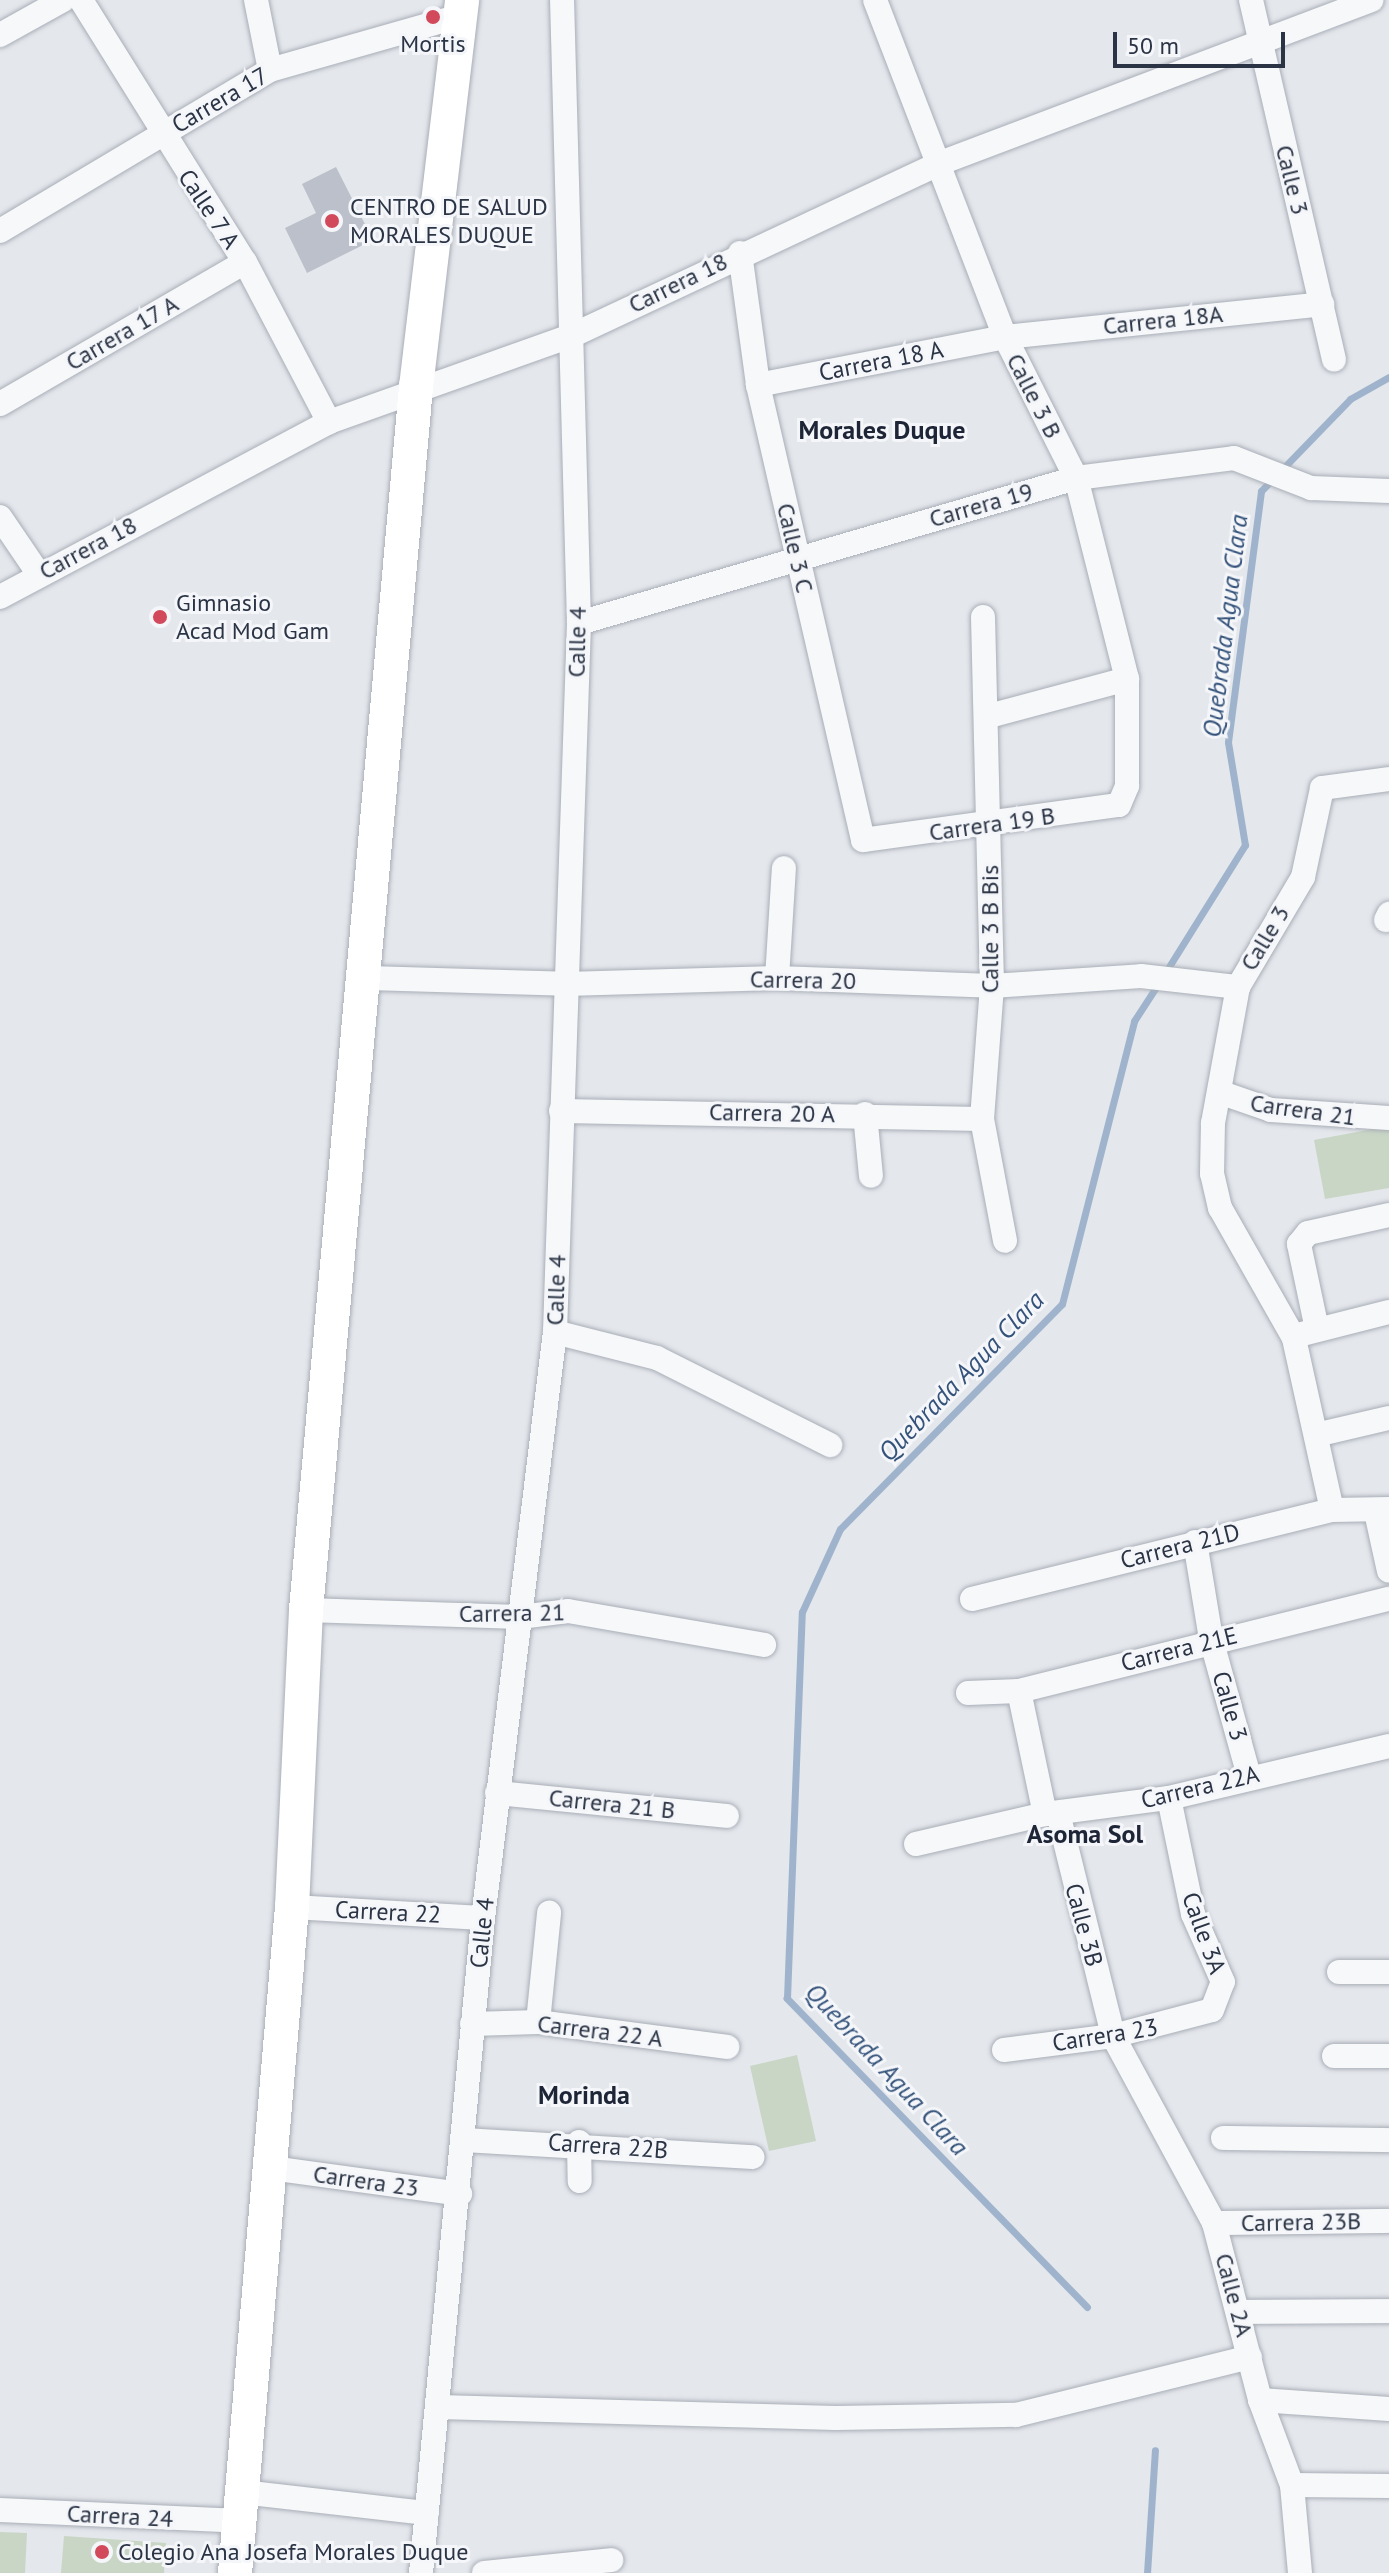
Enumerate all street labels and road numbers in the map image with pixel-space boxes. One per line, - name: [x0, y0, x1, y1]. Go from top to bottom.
- street label: Carrera 17: [167, 61, 273, 139]
- street label: Calle 3: [1269, 142, 1315, 218]
- street label: Calle 7 A: [172, 163, 246, 255]
- street label: Carrera 18: [624, 247, 732, 319]
- street label: Carrera 17 A: [60, 289, 184, 377]
- street label: Carrera 18A: [1102, 299, 1224, 341]
- street label: Carrera 18 A: [816, 335, 946, 387]
- street label: Calle 3 B: [1000, 349, 1068, 443]
- street label: Carrera 19: [926, 477, 1036, 533]
- street label: Calle 3 C: [771, 500, 819, 596]
- street label: Carrera 18: [34, 510, 142, 586]
- street label: Calle 4: [562, 606, 592, 678]
- street label: Carrera 19 B: [927, 801, 1057, 847]
- street label: Calle 3 B Bis: [976, 865, 1004, 993]
- street label: Calle 3: [1234, 900, 1296, 976]
- street label: Carrera 20: [750, 965, 856, 995]
- street label: Carrera 21: [1248, 1088, 1358, 1132]
- street label: Carrera 20 A: [708, 1097, 836, 1129]
- street label: Calle 4: [540, 1254, 572, 1326]
- street label: Carrera 21D: [1117, 1517, 1243, 1575]
- street label: Carrera 21: [459, 1598, 565, 1628]
- street label: Carrera 21E: [1118, 1621, 1240, 1677]
- street label: Calle 3: [1206, 1668, 1254, 1744]
- street label: Carrera 22A: [1138, 1759, 1262, 1815]
- street label: Carrera 21 B: [547, 1783, 677, 1825]
- street label: Calle 3B: [1059, 1880, 1109, 1970]
- street label: Calle 3A: [1176, 1888, 1232, 1978]
- street label: Carrera 22: [334, 1895, 442, 1929]
- street label: Calle 4: [464, 1896, 500, 1970]
- street label: Carrera 22 A: [535, 2009, 665, 2053]
- street label: Carrera 23: [1050, 2012, 1160, 2058]
- street label: Carrera 22B: [547, 2127, 669, 2165]
- street label: Carrera 23: [311, 2159, 421, 2203]
- street label: Carrera 23B: [1241, 2207, 1361, 2237]
- street label: Calle 2A: [1209, 2250, 1259, 2340]
- street label: Carrera 24: [66, 2499, 174, 2533]

